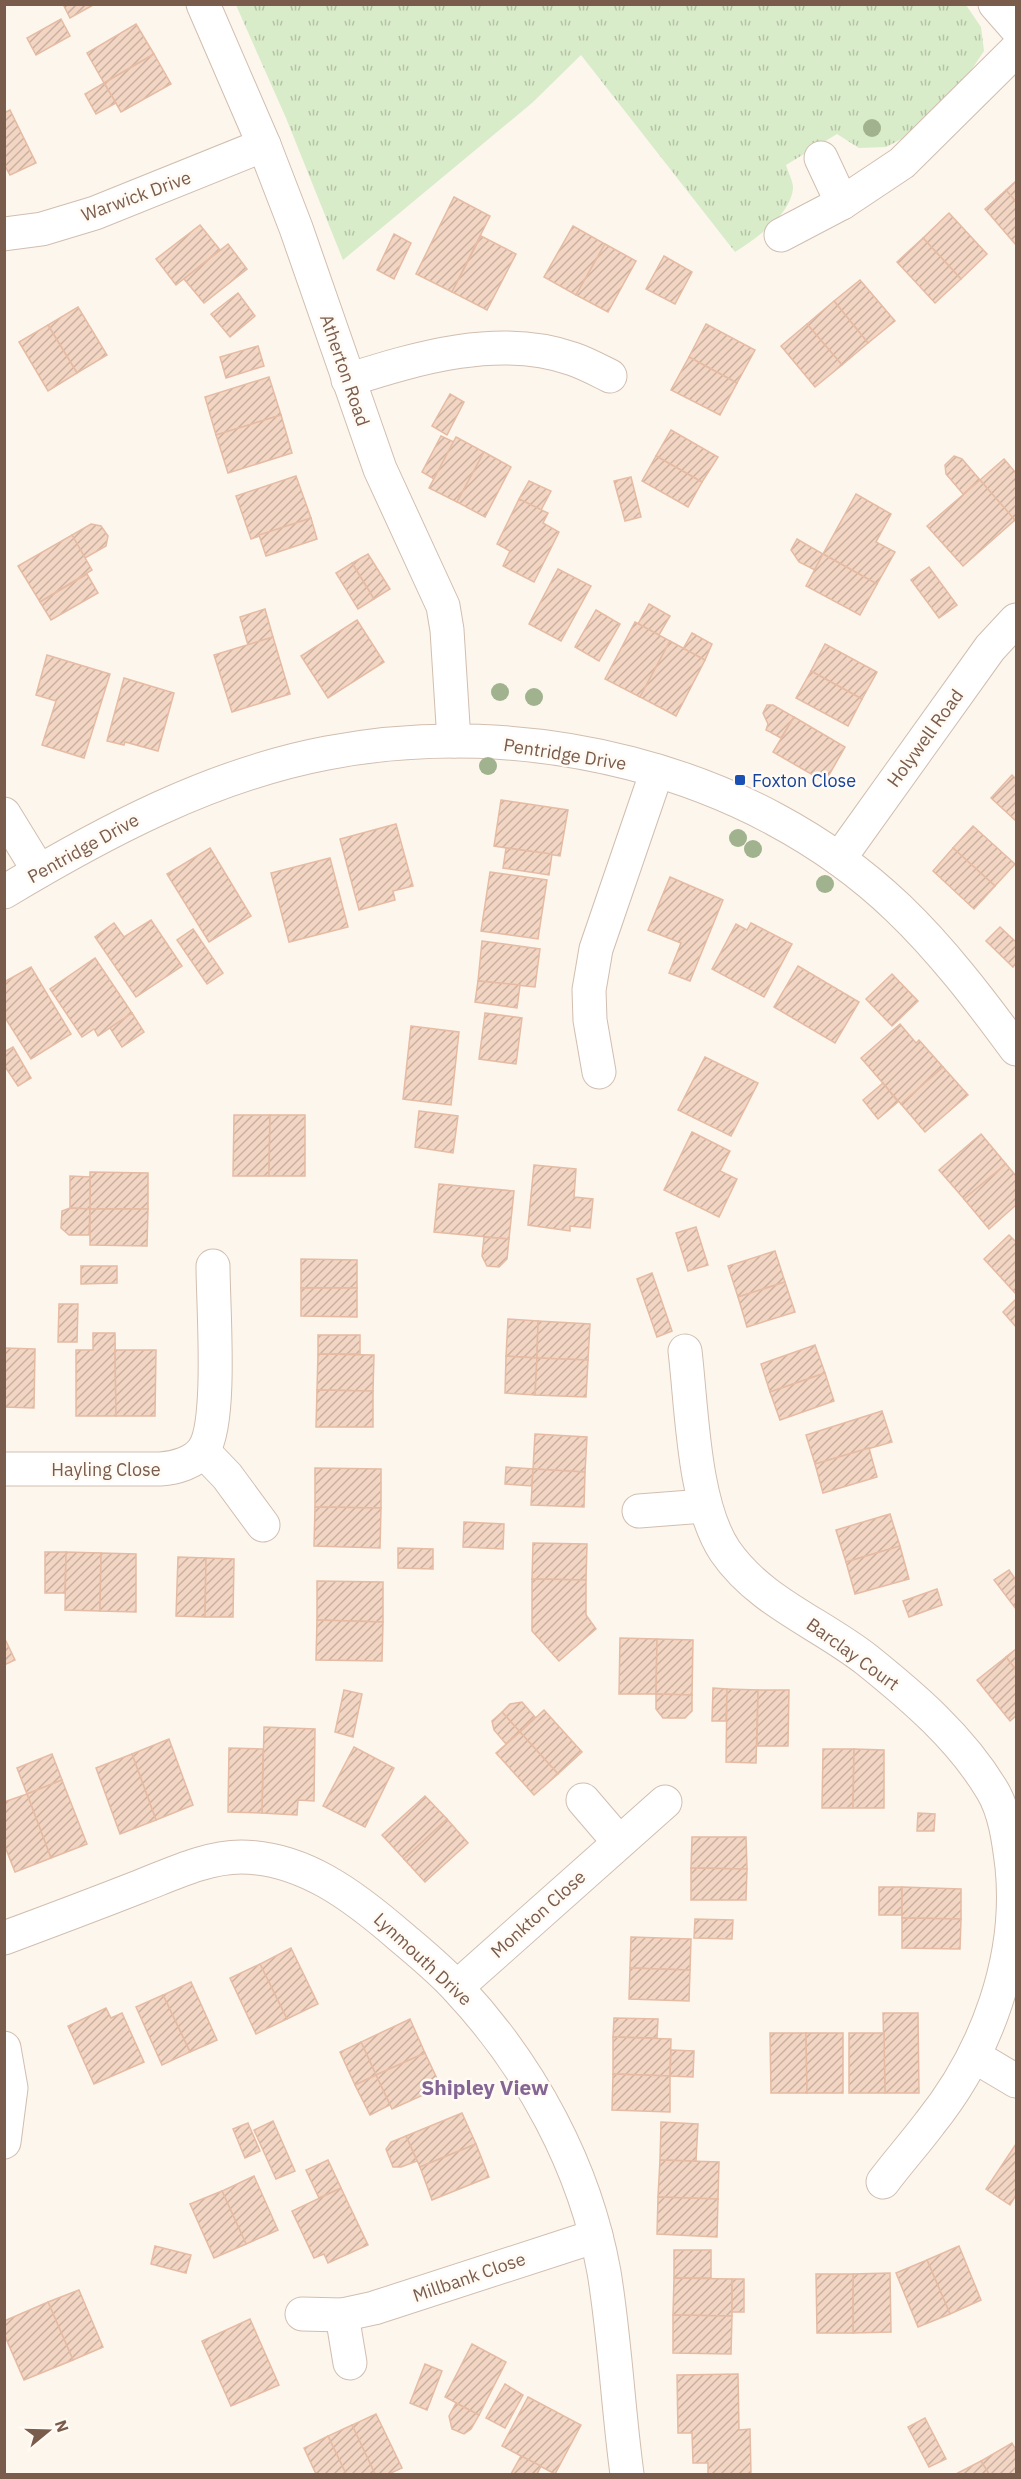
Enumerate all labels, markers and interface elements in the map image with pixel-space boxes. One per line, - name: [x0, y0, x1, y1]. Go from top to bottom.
- street label: Warwick Drive: [78, 165, 194, 226]
- street label: Atherton Road: [315, 311, 375, 429]
- street label: Holywell Road: [882, 685, 968, 791]
- street label: Pentridge Drive: [502, 733, 628, 775]
- place label: Foxton Close: [752, 769, 856, 792]
- marker: Foxton Close: [733, 773, 747, 787]
- street label: Pentridge Drive: [23, 808, 143, 888]
- street label: Hayling Close: [51, 1458, 161, 1481]
- street label: Barclay Court: [802, 1613, 904, 1695]
- street label: Monkton Close: [486, 1865, 590, 1963]
- street label: Lynmouth Drive: [369, 1908, 477, 2010]
- district label: Shipley View: [421, 2073, 549, 2101]
- street label: Millbank Close: [410, 2247, 528, 2307]
- north arrow: [18, 2401, 78, 2461]
- text: N: [51, 2417, 74, 2435]

